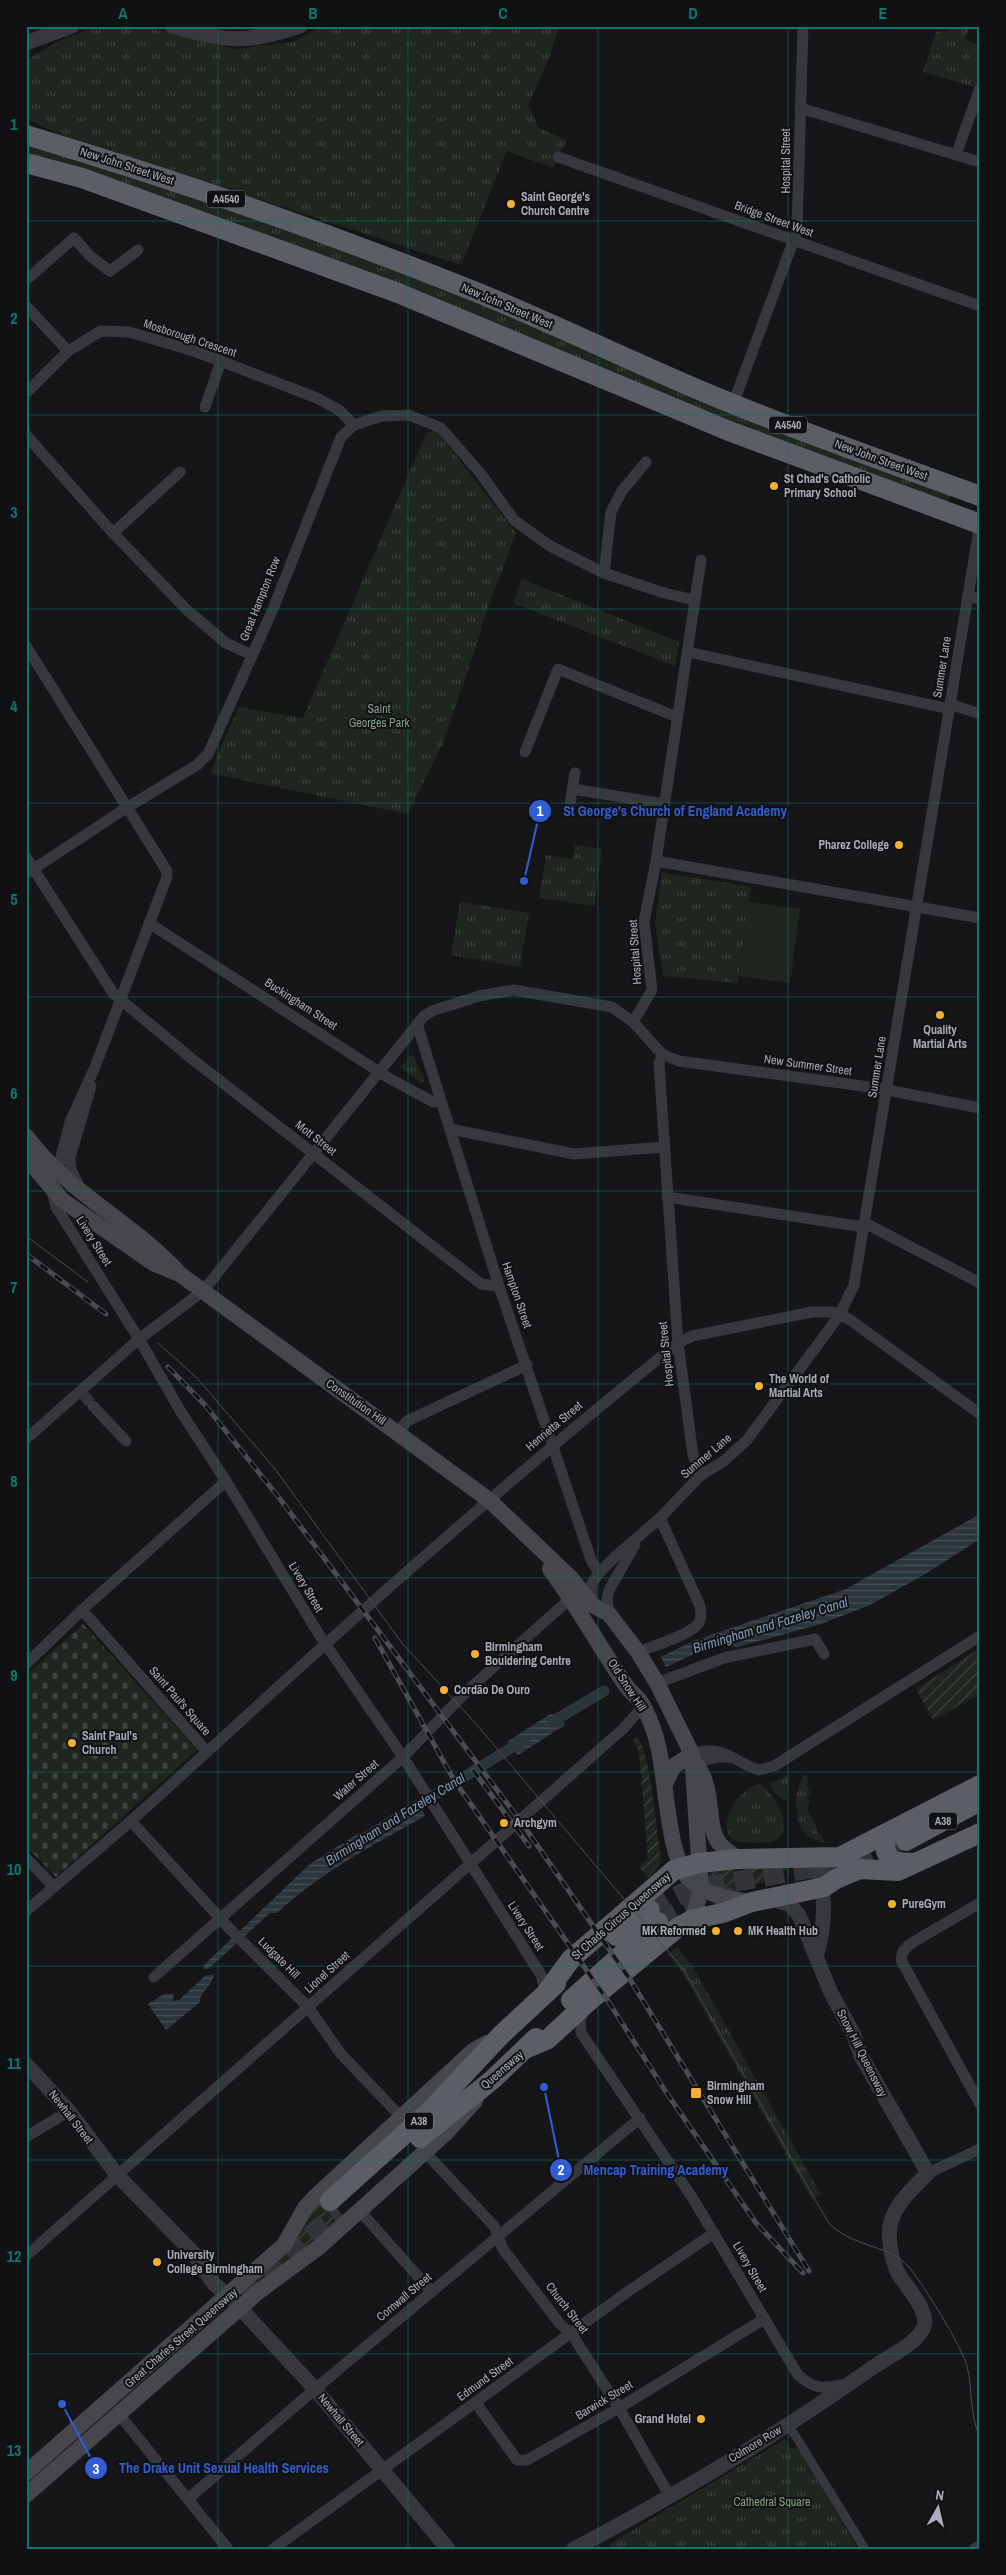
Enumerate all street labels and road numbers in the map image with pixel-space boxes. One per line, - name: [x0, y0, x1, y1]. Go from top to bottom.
- street label: Hospital Street: [778, 128, 794, 194]
- street label: New John Street West: [78, 143, 176, 189]
- road number: A4540: [207, 190, 245, 208]
- street label: Bridge Street West: [732, 197, 816, 241]
- street label: New John Street West: [459, 280, 555, 333]
- street label: Mosborough Crescent: [141, 315, 239, 361]
- road number: A4540: [769, 416, 807, 434]
- street label: New John Street West: [832, 436, 930, 484]
- street label: Great Hampton Row: [236, 554, 285, 644]
- street label: Summer Lane: [929, 635, 955, 699]
- street label: Hospital Street: [625, 919, 645, 985]
- street label: Buckingham Street: [262, 974, 341, 1034]
- street label: Summer Lane: [864, 1035, 890, 1099]
- street label: New Summer Street: [763, 1051, 853, 1079]
- street label: Mott Street: [292, 1117, 340, 1159]
- street label: Livery Street: [72, 1213, 116, 1269]
- street label: Hampton Street: [498, 1260, 536, 1330]
- street label: Hospital Street: [655, 1321, 677, 1387]
- street label: Constitution Hill: [323, 1375, 389, 1429]
- street label: Henrietta Street: [522, 1397, 586, 1454]
- street label: Summer Lane: [677, 1430, 735, 1482]
- street label: Livery Street: [285, 1559, 327, 1615]
- street label: Old Snow Hill: [604, 1656, 650, 1714]
- street label: Saint Paul's Square: [146, 1663, 214, 1739]
- street label: Water Street: [330, 1756, 382, 1804]
- road number: A38: [929, 1812, 957, 1830]
- street label: St Chads Circus Queensway: [568, 1868, 674, 1963]
- street label: Livery Street: [504, 1898, 548, 1954]
- street label: Ludgate Hill: [255, 1934, 303, 1982]
- street label: Lionel Street: [301, 1947, 353, 1997]
- street label: Snow Hill Queensway: [833, 2006, 891, 2100]
- street label: Queensway: [477, 2047, 527, 2093]
- street label: Newhall Street: [45, 2087, 97, 2147]
- road number: A38: [405, 2112, 433, 2130]
- street label: Livery Street: [729, 2239, 771, 2295]
- street label: Cornwall Street: [373, 2269, 435, 2325]
- street label: Church Street: [542, 2279, 592, 2337]
- street label: Great Charles Street Queensway: [121, 2284, 241, 2392]
- street label: Edmund Street: [454, 2353, 516, 2405]
- street label: Barwick Street: [572, 2377, 636, 2423]
- street label: Newhall Street: [314, 2390, 368, 2450]
- street label: Colmore Row: [725, 2421, 785, 2466]

